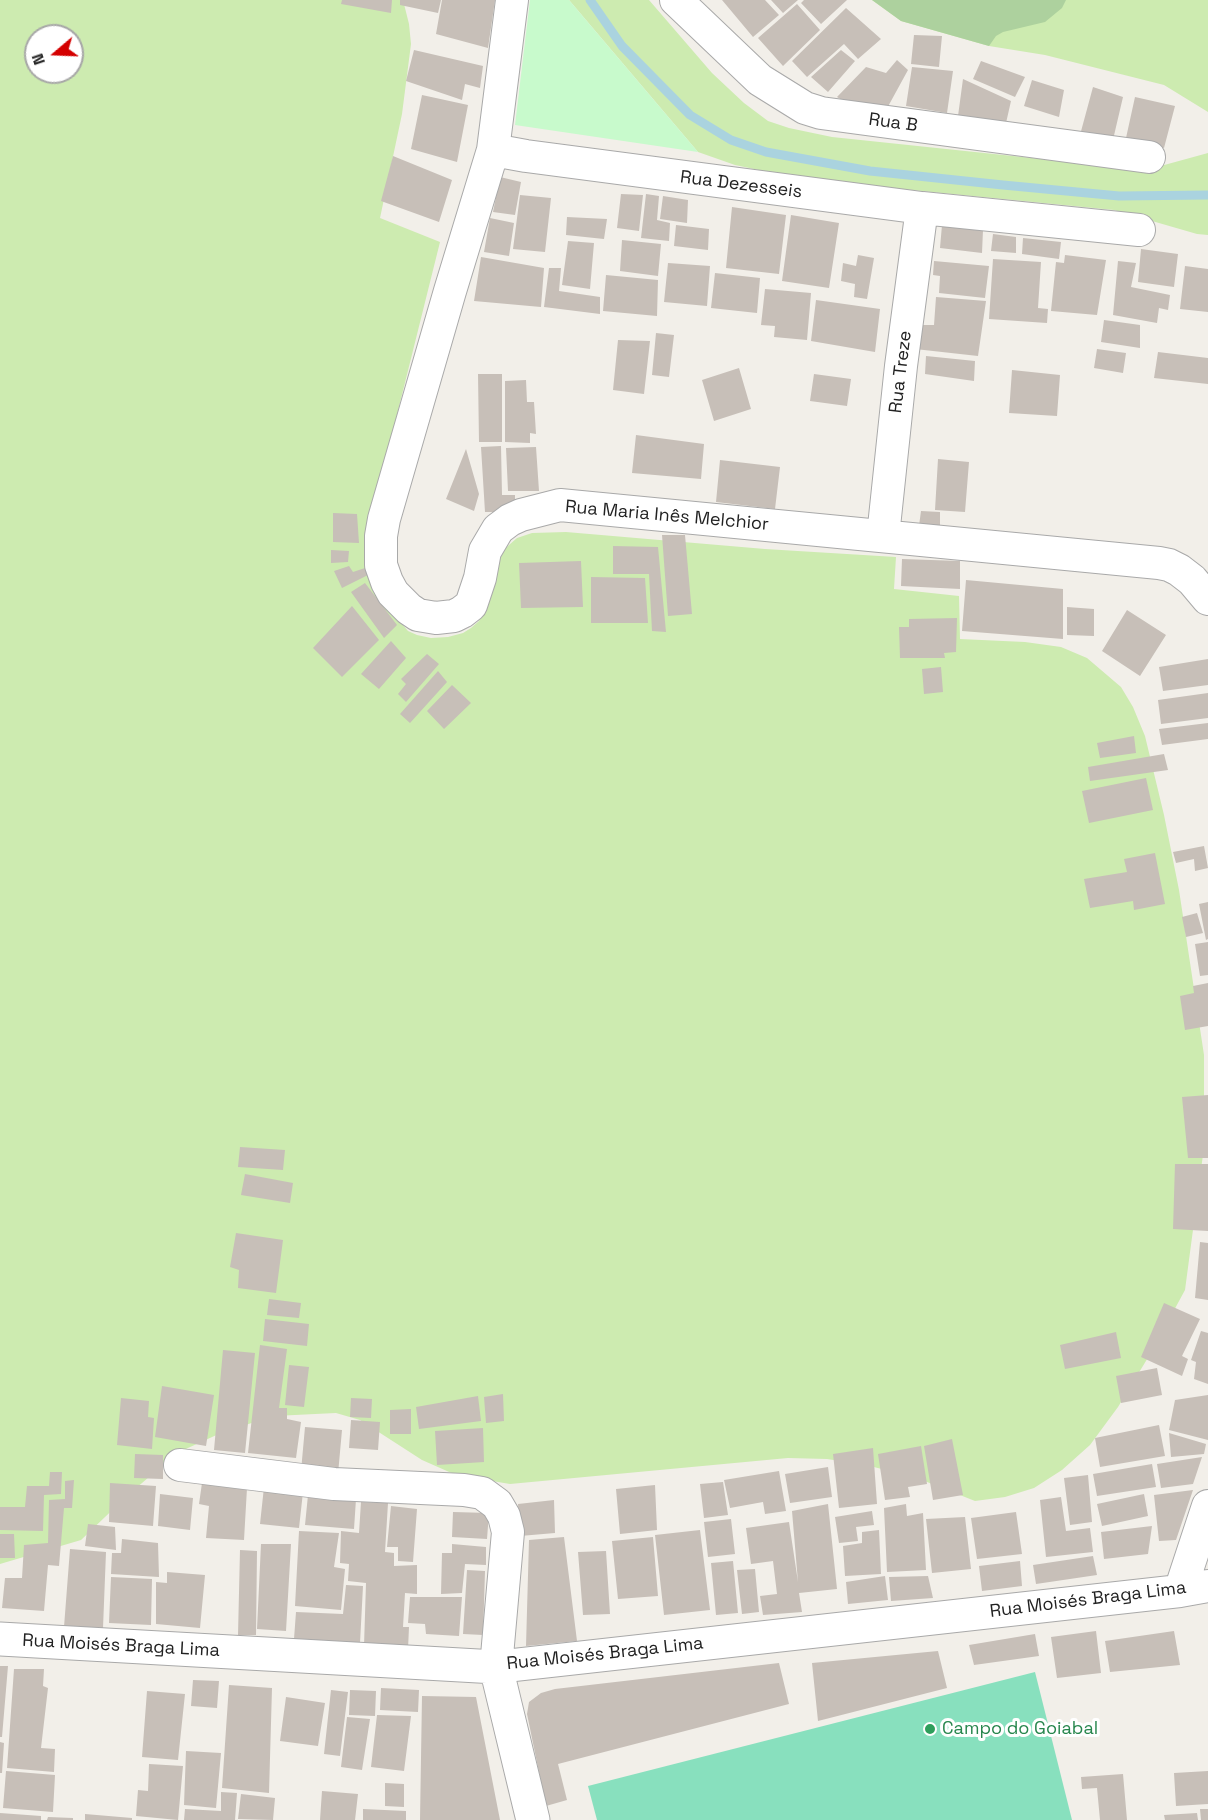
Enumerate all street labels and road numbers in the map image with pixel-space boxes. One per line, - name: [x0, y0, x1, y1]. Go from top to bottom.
- street label: Rua B: [867, 109, 919, 137]
- street label: Rua Dezesseis: [679, 167, 803, 203]
- street label: Rua Treze: [885, 329, 917, 415]
- street label: Rua Maria Inês Melchior: [564, 496, 770, 536]
- street label: Rua Moisés Braga Lima: [989, 1577, 1187, 1623]
- street label: Rua Moisés Braga Lima: [22, 1630, 220, 1662]
- street label: Rua Moisés Braga Lima: [506, 1633, 704, 1675]

